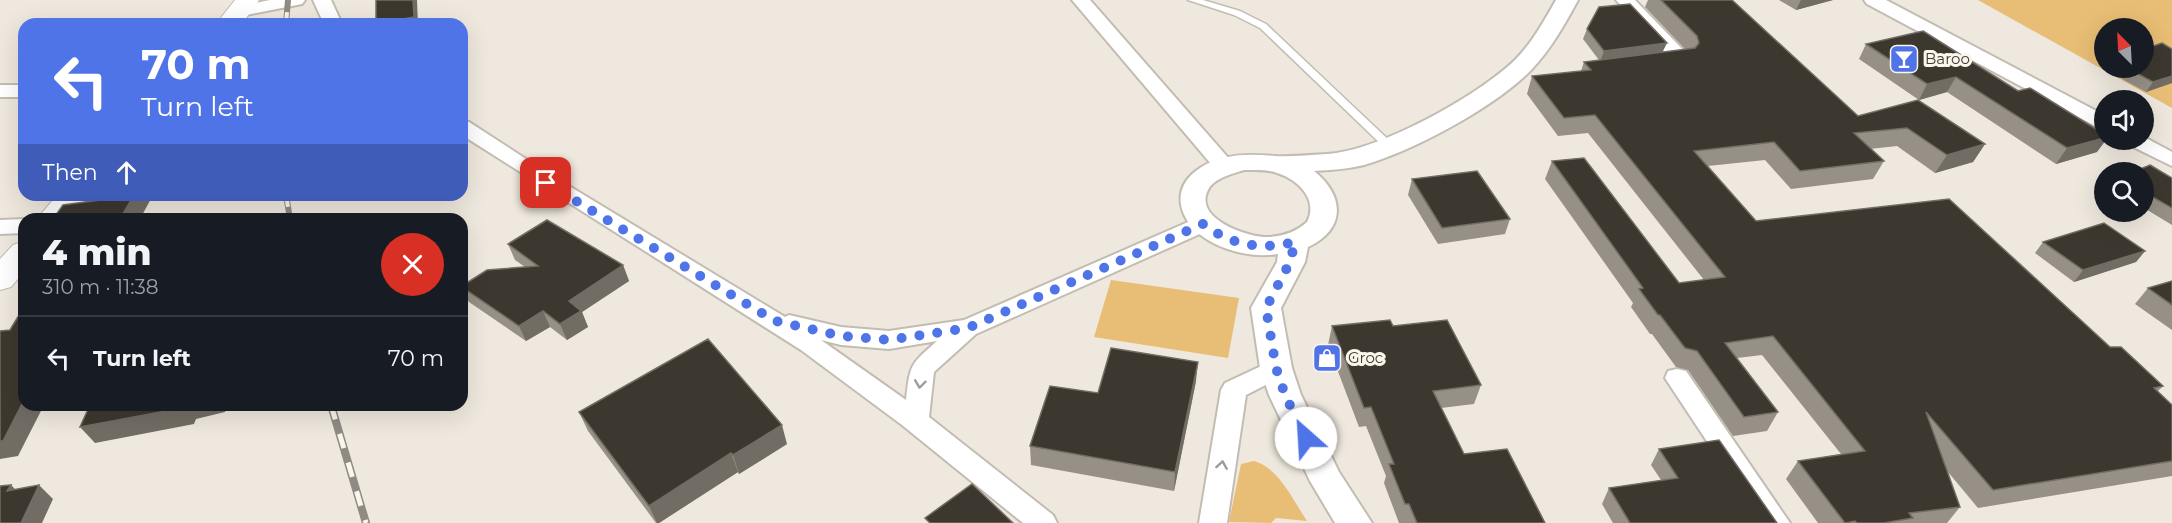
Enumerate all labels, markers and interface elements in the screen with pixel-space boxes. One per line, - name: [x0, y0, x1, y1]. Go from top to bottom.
- north arrow: [2094, 18, 2154, 78]
- map controls: [2094, 18, 2154, 222]
- text: 70 m: [141, 38, 251, 90]
- icon: left: [42, 42, 120, 120]
- bar icon: Baroo: [1888, 43, 1920, 75]
- place label: Baroo: [1925, 49, 1970, 68]
- text: Turn left: [141, 90, 254, 123]
- button: sound: [2094, 90, 2154, 150]
- icon: ahead: [110, 156, 143, 189]
- pin: [520, 157, 571, 208]
- text: Then: [42, 159, 98, 186]
- button: search: [2094, 162, 2154, 222]
- icon: arrive: [529, 166, 562, 199]
- text: 4 min: [42, 230, 152, 274]
- button: close: [381, 233, 444, 296]
- text: 310 m · 11:38: [42, 275, 158, 299]
- icon: left: [42, 342, 75, 375]
- shop icon: Groc: [1311, 342, 1343, 374]
- text: Turn left: [93, 345, 191, 372]
- text: 70 m: [388, 345, 444, 372]
- place label: Groc: [1348, 348, 1383, 367]
- one-way arrow: [915, 380, 927, 389]
- position arrow: [1274, 406, 1338, 470]
- one-way arrow: [1215, 461, 1228, 471]

